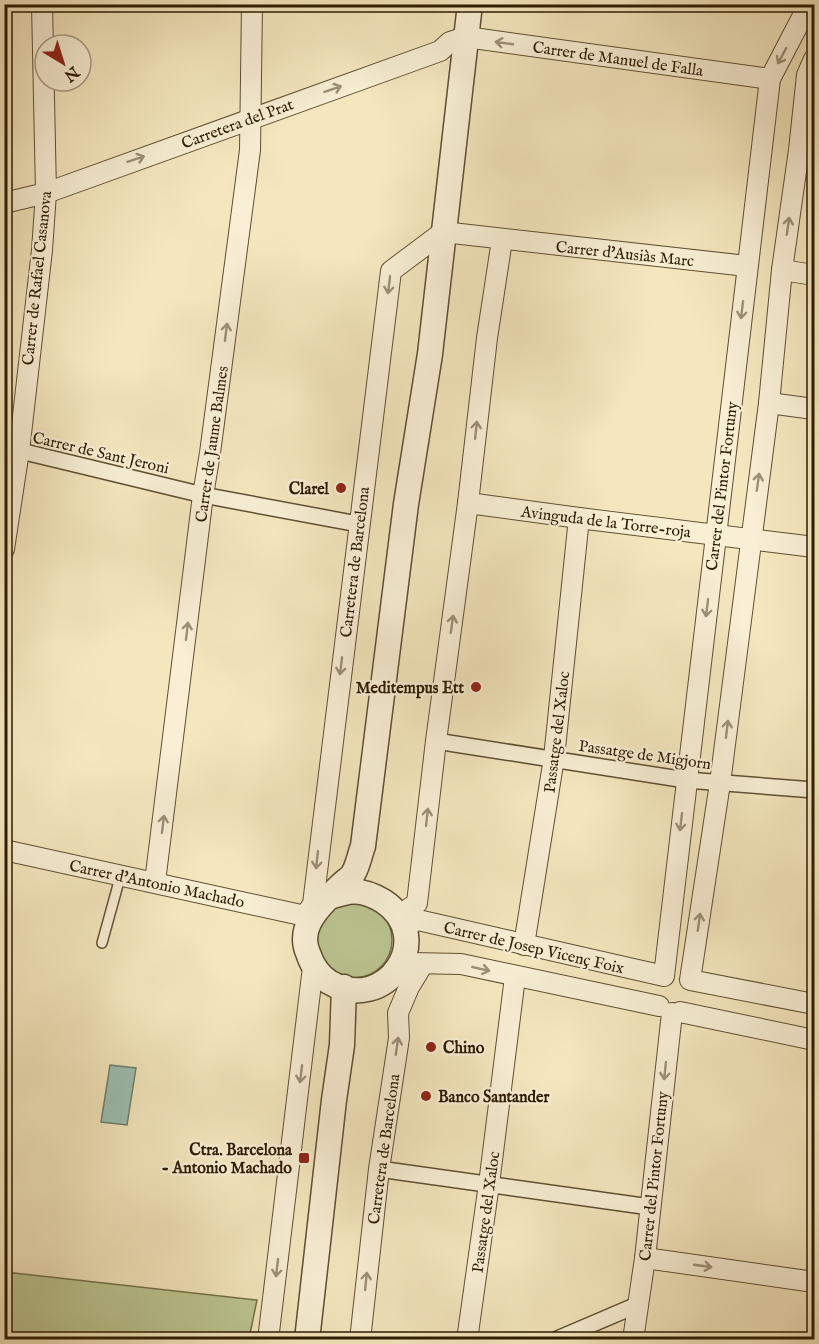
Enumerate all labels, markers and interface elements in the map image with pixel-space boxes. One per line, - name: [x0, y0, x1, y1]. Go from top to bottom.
- north arrow: [33, 33, 93, 93]
- one-way arrow: [494, 37, 514, 48]
- street label: Carrer de Manuel de Falla: [531, 38, 704, 82]
- one-way arrow: [776, 47, 787, 65]
- text: N: [59, 60, 83, 85]
- one-way arrow: [323, 82, 342, 93]
- street label: Carretera del Prat: [179, 95, 297, 154]
- one-way arrow: [126, 153, 145, 164]
- street label: Carrer de Rafael Casanova: [19, 190, 57, 366]
- one-way arrow: [783, 217, 794, 237]
- street label: Carrer d'Ausiàs Marc: [555, 238, 695, 272]
- one-way arrow: [383, 275, 394, 295]
- one-way arrow: [736, 299, 747, 319]
- one-way arrow: [220, 323, 231, 343]
- street label: Carrer de Jaume Balmes: [192, 364, 234, 524]
- street label: Carrer del Pintor Fortuny: [703, 400, 743, 572]
- one-way arrow: [471, 421, 482, 441]
- street label: Carrer de Sant Jeroni: [30, 429, 171, 479]
- one-way arrow: [753, 473, 764, 493]
- place label: Clarel: [289, 480, 330, 500]
- marker: Clarel: [334, 481, 348, 495]
- street label: Carretera de Barcelona: [337, 486, 375, 639]
- street label: Avinguda de la Torre-roja: [519, 503, 692, 543]
- one-way arrow: [701, 597, 712, 617]
- one-way arrow: [446, 614, 457, 634]
- one-way arrow: [182, 621, 193, 641]
- one-way arrow: [335, 656, 346, 676]
- street label: Passatge del Xaloc: [541, 670, 575, 794]
- place label: Meditempus Ett: [356, 679, 465, 699]
- marker: Meditempus Ett: [469, 680, 483, 694]
- one-way arrow: [721, 719, 732, 739]
- street label: Passatge de Migjorn: [577, 737, 713, 775]
- one-way arrow: [422, 808, 433, 828]
- one-way arrow: [675, 812, 686, 832]
- one-way arrow: [157, 815, 168, 834]
- one-way arrow: [311, 849, 322, 869]
- street label: Carrer d'Antonio Machado: [67, 857, 246, 913]
- one-way arrow: [694, 913, 705, 932]
- street label: Carrer de Josep Vicenç Foix: [441, 918, 626, 979]
- one-way arrow: [471, 964, 490, 975]
- one-way arrow: [392, 1037, 403, 1057]
- place label: Chino: [443, 1039, 485, 1059]
- marker: Chino: [424, 1040, 438, 1054]
- one-way arrow: [659, 1061, 670, 1081]
- one-way arrow: [295, 1064, 306, 1084]
- street label: Carretera de Barcelona: [365, 1073, 405, 1226]
- place label: Banco Santander: [438, 1088, 549, 1108]
- marker: Banco Santander: [419, 1089, 433, 1103]
- street label: Carrer del Pintor Fortuny: [636, 1090, 674, 1262]
- place label: Ctra. Barcelona - Antonio Machado: [162, 1141, 293, 1179]
- street label: Passatge del Xaloc: [469, 1150, 505, 1274]
- marker: Ctra. Barcelona - Antonio Machado: [297, 1151, 311, 1165]
- one-way arrow: [271, 1257, 282, 1277]
- one-way arrow: [692, 1261, 712, 1272]
- one-way arrow: [361, 1272, 372, 1292]

